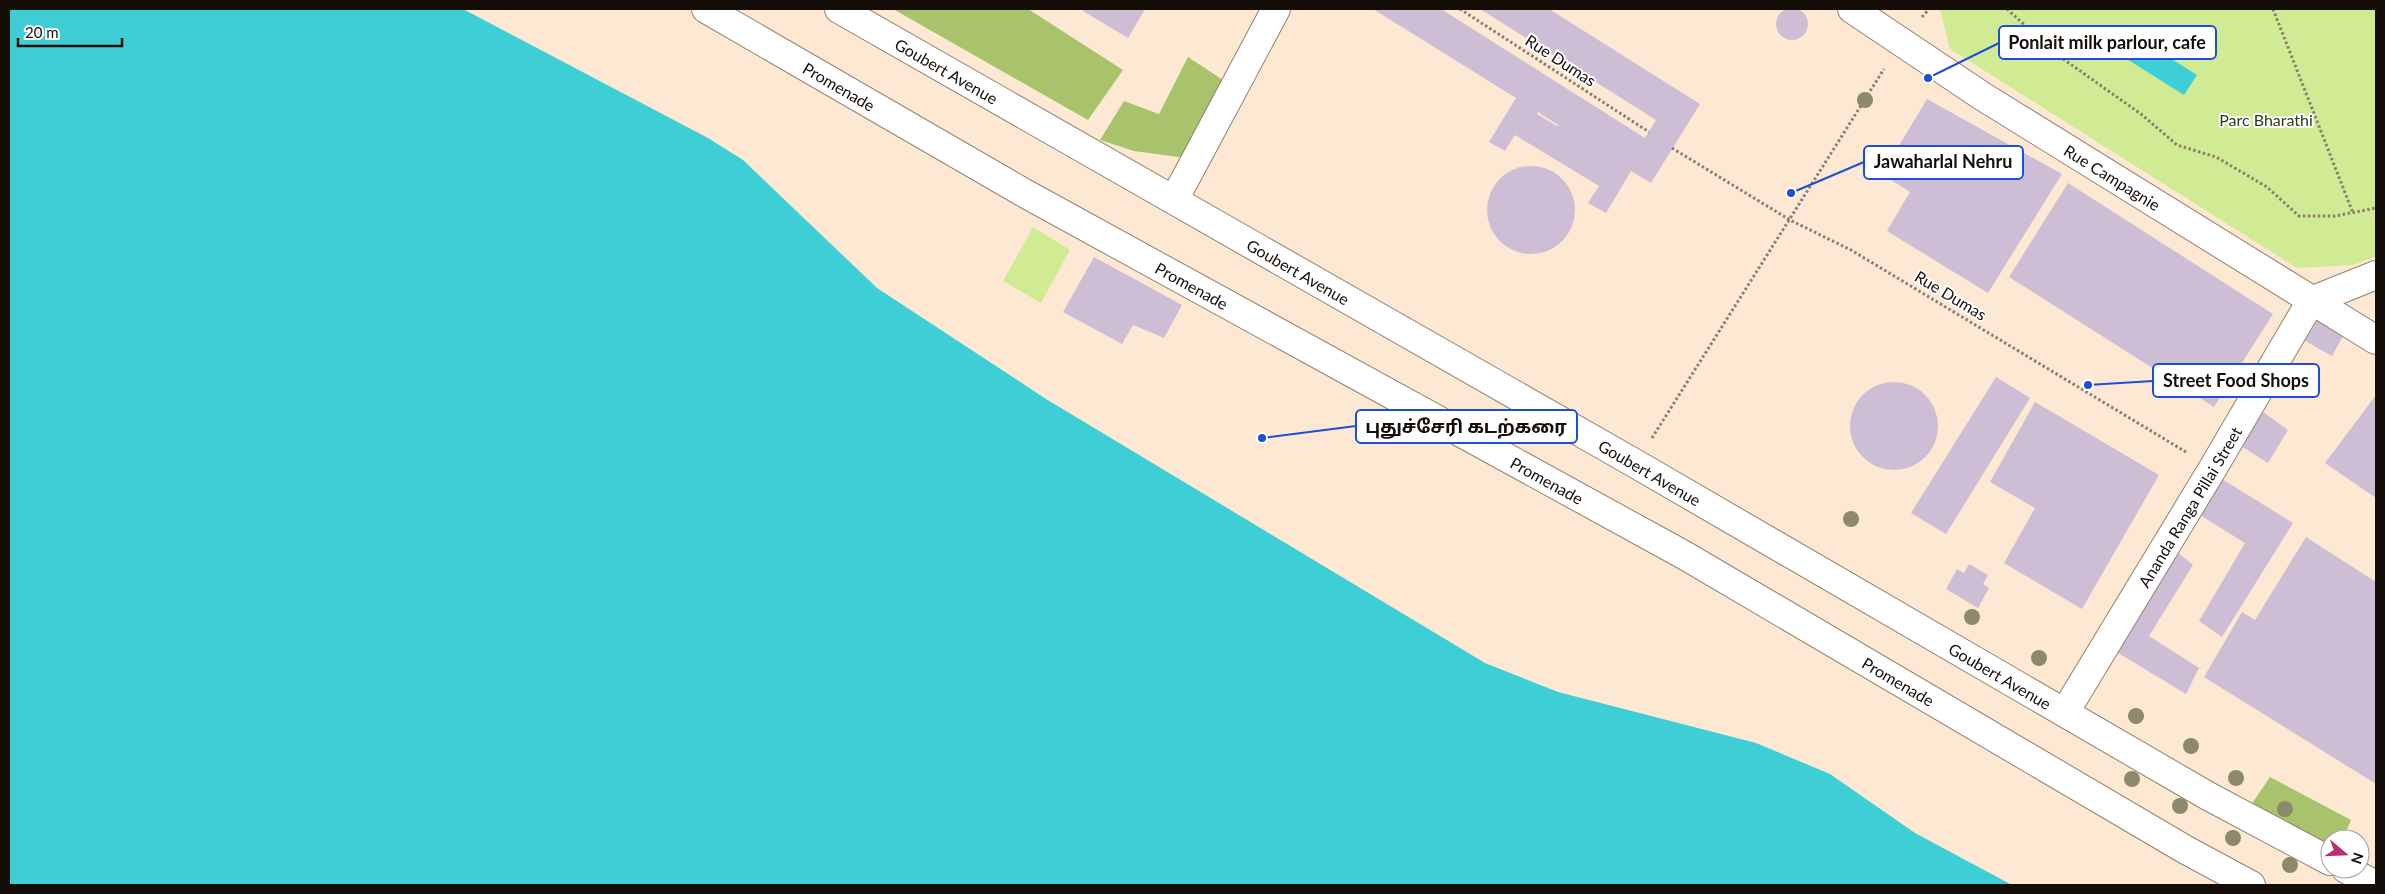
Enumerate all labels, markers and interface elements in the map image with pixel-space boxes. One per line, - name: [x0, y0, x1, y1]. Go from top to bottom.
- scale bar: [18, 15, 121, 47]
- text: 20 m: [25, 23, 59, 41]
- callout: Ponlait milk parlour, cafe: [1999, 26, 2216, 59]
- street label: Rue Dumas: [1522, 30, 1600, 90]
- text: Ponlait milk parlour, cafe: [2008, 31, 2206, 53]
- street label: Goubert Avenue: [892, 34, 1001, 107]
- street label: Promenade: [800, 58, 879, 114]
- park label: Parc Bharathi: [2219, 110, 2313, 129]
- street label: Rue Campagnie: [2061, 140, 2164, 214]
- callout: Jawaharlal Nehru: [1864, 146, 2023, 179]
- text: Jawaharlal Nehru: [1874, 150, 2012, 172]
- street label: Goubert Avenue: [1244, 234, 1353, 308]
- street label: Promenade: [1152, 258, 1232, 313]
- street label: Rue Dumas: [1912, 266, 1990, 324]
- callout: Street Food Shops: [2153, 364, 2319, 397]
- text: Street Food Shops: [2163, 369, 2309, 391]
- callout: புதுச்சேரி கடற்கரை: [1356, 410, 1577, 443]
- text: புதுச்சேரி கடற்கரை: [1365, 415, 1567, 439]
- street label: Ananda Ranga Pillai Street: [2134, 423, 2245, 590]
- street label: Goubert Avenue: [1595, 435, 1705, 509]
- street label: Promenade: [1507, 452, 1587, 507]
- street label: Goubert Avenue: [1946, 638, 2055, 713]
- street label: Promenade: [1859, 653, 1938, 710]
- north arrow: [2320, 829, 2370, 879]
- text: N: [2348, 851, 2368, 866]

